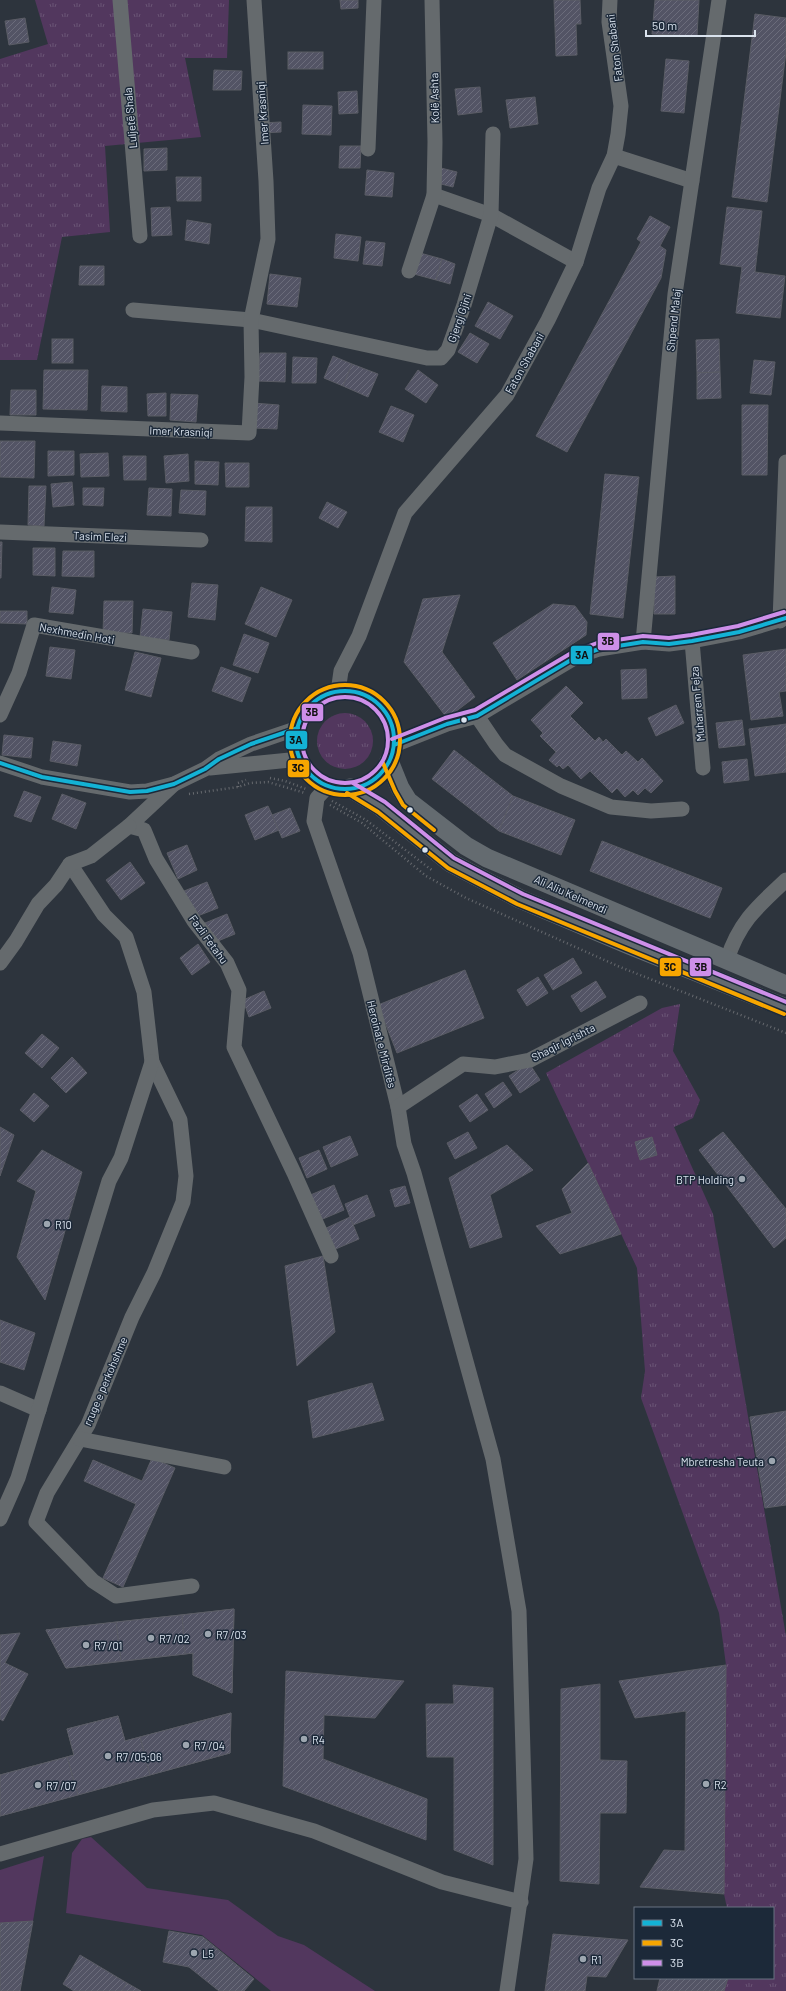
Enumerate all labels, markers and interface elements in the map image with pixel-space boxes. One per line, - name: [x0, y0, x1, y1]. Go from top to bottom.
- scale bar: [646, 12, 755, 38]
- street label: Faton Shabani: [603, 13, 625, 82]
- text: 50 m: [652, 18, 677, 32]
- street label: Kolë Ashta: [427, 73, 441, 123]
- street label: Imer Krasniqi: [253, 81, 271, 145]
- street label: Luljetë Shala: [121, 87, 139, 149]
- street label: Shpend Malaj: [663, 288, 683, 352]
- street label: Gjergj Gjini: [445, 292, 473, 344]
- street label: Faton Shabani: [502, 330, 546, 396]
- street label: Imer Krasniqi: [149, 423, 213, 439]
- street label: Tasim Elezi: [73, 529, 127, 543]
- street label: Nexhmedin Hoti: [38, 620, 116, 646]
- line badge: 3B: [597, 632, 620, 651]
- text: 3B: [602, 634, 615, 647]
- line badge: 3A: [570, 645, 593, 665]
- text: 3A: [575, 648, 589, 661]
- street label: Muharrem Fejza: [687, 666, 707, 742]
- line badge: 3B: [301, 703, 324, 722]
- text: 3B: [306, 705, 319, 718]
- unlabelled marker: [459, 715, 469, 725]
- line badge: 3A: [285, 730, 308, 750]
- text: 3A: [289, 733, 303, 746]
- line badge: 3C: [287, 759, 310, 778]
- text: 3C: [292, 761, 305, 774]
- unlabelled marker: [405, 805, 415, 815]
- unlabelled marker: [420, 845, 430, 855]
- street label: Ali Aliu Kelmendi: [532, 872, 610, 916]
- street label: Fazli Fetahu: [187, 912, 231, 966]
- line badge: 3C: [659, 957, 682, 977]
- line badge: 3B: [689, 957, 712, 977]
- text: 3C: [664, 960, 677, 973]
- text: 3B: [695, 960, 708, 973]
- street label: Heroinat e Mirditës: [365, 999, 399, 1089]
- street label: Shaqir Igrishta: [529, 1020, 597, 1064]
- place label: BTP Holding: [676, 1173, 734, 1186]
- marker: BTP Holding: [737, 1174, 747, 1184]
- place label: R10: [55, 1218, 72, 1231]
- marker: R10: [42, 1219, 52, 1229]
- street label: rruge e perkohshme: [80, 1335, 130, 1427]
- place label: Mbretresha Teuta: [681, 1455, 764, 1468]
- marker: Mbretresha Teuta: [767, 1456, 777, 1466]
- place label: R7 /03: [216, 1628, 246, 1641]
- marker: R7 /03: [203, 1629, 213, 1639]
- place label: R7 /02: [159, 1632, 190, 1645]
- marker: R7 /02: [146, 1633, 156, 1643]
- place label: R7 /01: [94, 1639, 122, 1652]
- marker: R7 /01: [81, 1640, 91, 1650]
- place label: R4: [312, 1733, 325, 1746]
- marker: R4: [299, 1734, 309, 1744]
- place label: R7 /04: [194, 1739, 225, 1752]
- marker: R7 /04: [181, 1740, 191, 1750]
- place label: R7 /05;06: [116, 1750, 162, 1763]
- marker: R7 /05;06: [103, 1751, 113, 1761]
- place label: R2: [714, 1778, 727, 1791]
- place label: R7 /07: [46, 1779, 76, 1792]
- marker: R2: [701, 1779, 711, 1789]
- marker: R7 /07: [33, 1780, 43, 1790]
- legend: [634, 1907, 774, 1979]
- text: 3A: [670, 1915, 683, 1929]
- text: 3C: [670, 1935, 683, 1949]
- place label: L5: [202, 1947, 214, 1960]
- marker: L5: [189, 1948, 199, 1958]
- place label: R1: [591, 1953, 602, 1966]
- marker: R1: [578, 1954, 588, 1964]
- text: 3B: [670, 1955, 684, 1969]

